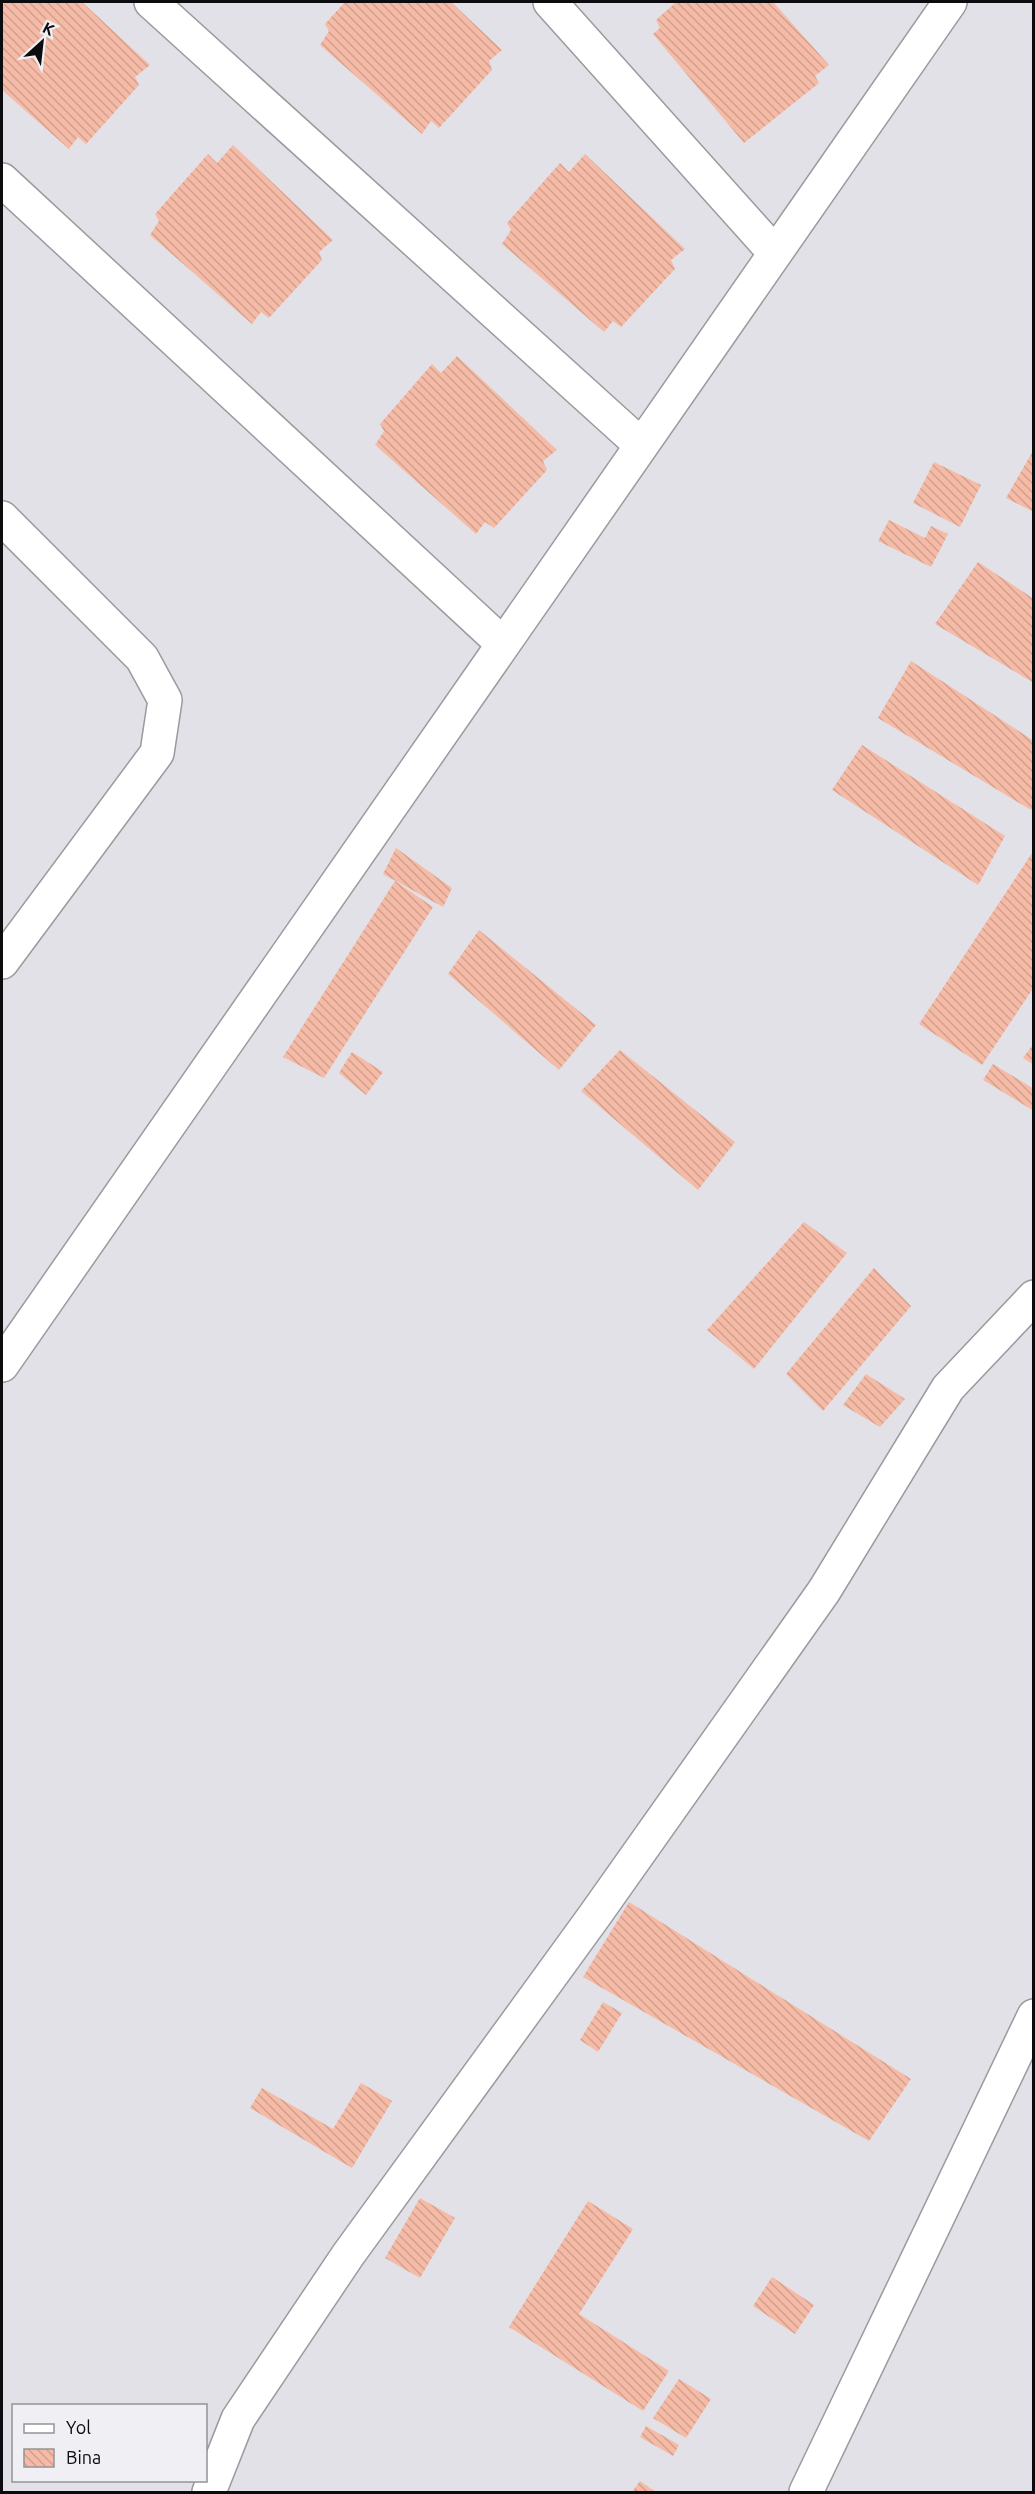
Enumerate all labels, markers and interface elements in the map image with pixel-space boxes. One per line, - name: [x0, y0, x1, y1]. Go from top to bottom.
- north arrow: [12, 12, 72, 72]
- text: K: [40, 18, 58, 39]
- legend: [12, 2404, 207, 2482]
- text: Yol: [66, 2417, 91, 2437]
- text: Bina: [66, 2447, 101, 2467]

